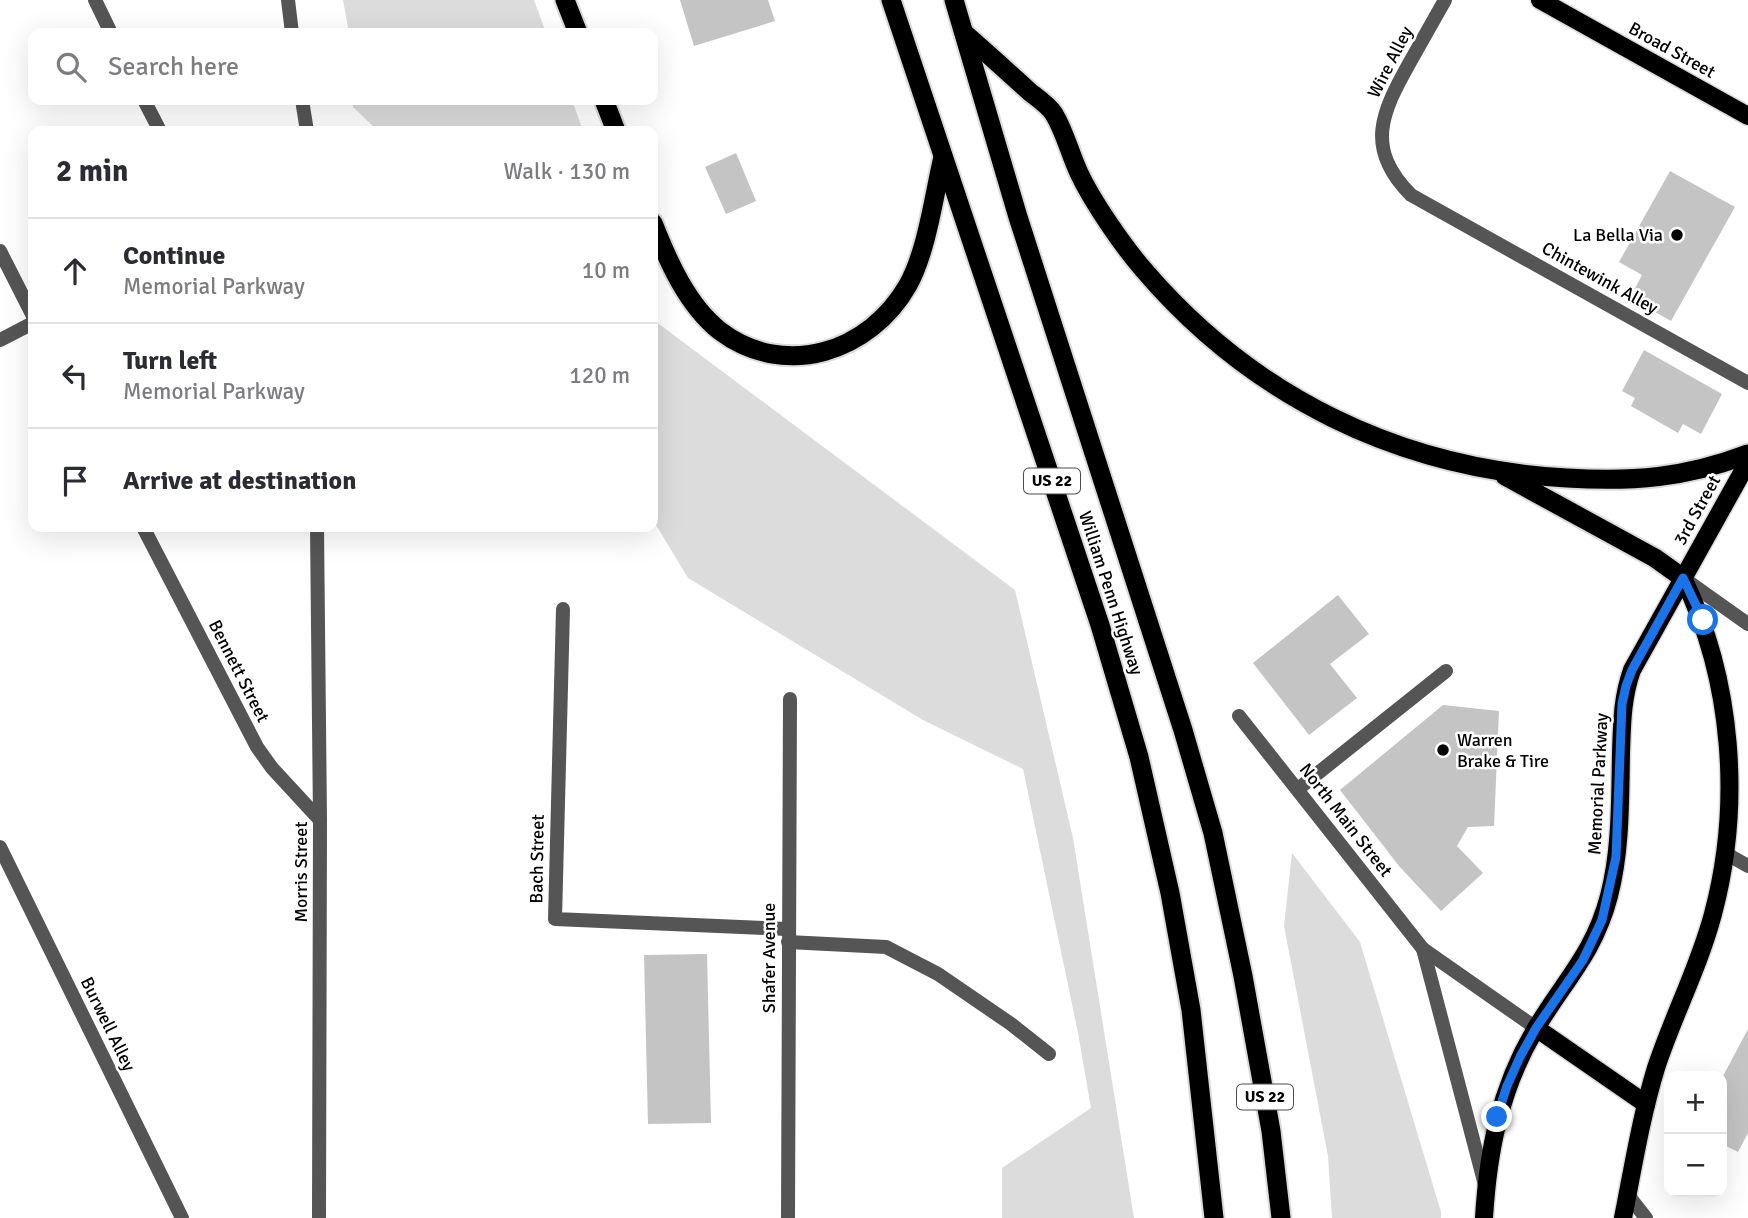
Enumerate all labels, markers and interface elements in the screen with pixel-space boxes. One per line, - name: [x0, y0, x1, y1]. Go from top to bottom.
- street label: Broad Street: [1625, 17, 1719, 83]
- street label: Wire Alley: [1363, 22, 1418, 102]
- search box: [28, 28, 658, 105]
- icon: search: [52, 48, 90, 86]
- text: Search here: [108, 51, 239, 83]
- text: 2 min: [56, 153, 128, 190]
- text: Walk · 130 m: [504, 157, 630, 186]
- place label: La Bella Via: [1573, 224, 1663, 246]
- marker: La Bella Via: [1669, 227, 1685, 243]
- street label: Chintewink Alley: [1538, 237, 1662, 319]
- text: Continue: [123, 240, 225, 272]
- icon: ahead: [56, 252, 94, 290]
- text: 10 m: [582, 256, 630, 285]
- text: Memorial Parkway: [123, 272, 305, 301]
- text: Turn left: [123, 345, 217, 377]
- icon: left: [56, 357, 94, 395]
- text: 120 m: [569, 361, 630, 390]
- text: Memorial Parkway: [123, 377, 305, 406]
- icon: arrive: [56, 462, 94, 500]
- text: Arrive at destination: [123, 465, 356, 497]
- road number: US 22: [1024, 468, 1080, 494]
- street label: 3rd Street: [1669, 471, 1725, 549]
- street label: William Penn Highway: [1074, 508, 1148, 678]
- route start: [1687, 604, 1718, 635]
- street label: Bennett Street: [204, 616, 274, 726]
- street label: Memorial Parkway: [1583, 712, 1613, 856]
- place label: Warren Brake & Tire: [1457, 729, 1549, 772]
- marker: Warren Brake & Tire: [1435, 742, 1451, 758]
- street label: North Main Street: [1295, 759, 1397, 881]
- street label: Bach Street: [525, 814, 549, 904]
- street label: Morris Street: [290, 821, 312, 923]
- street label: Shafer Avenue: [758, 903, 780, 1013]
- street label: Burwell Alley: [76, 973, 141, 1075]
- map controls: [1664, 1071, 1727, 1197]
- button: +: [1664, 1071, 1727, 1134]
- road number: US 22: [1237, 1084, 1293, 1110]
- route end: [1481, 1101, 1512, 1132]
- button: −: [1664, 1134, 1727, 1197]

